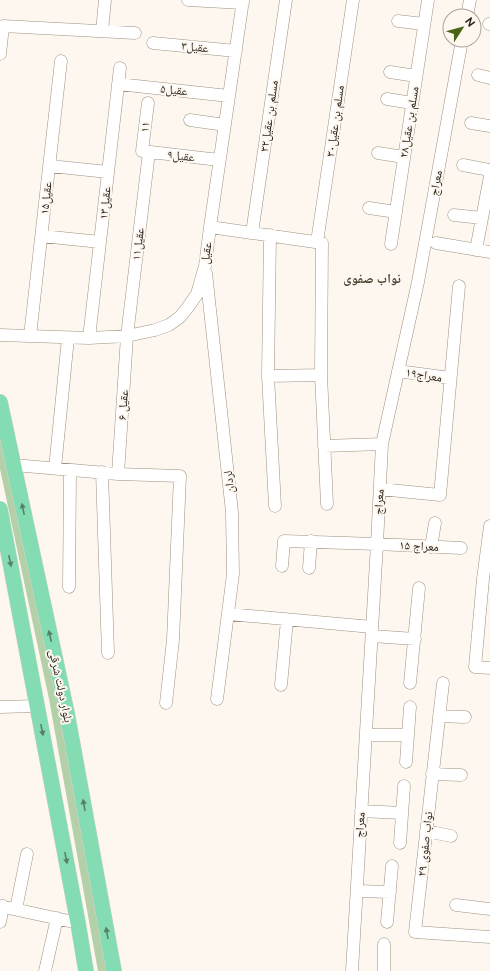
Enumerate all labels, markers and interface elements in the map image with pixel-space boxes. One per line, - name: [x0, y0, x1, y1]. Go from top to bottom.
- north arrow: [442, 8, 482, 48]
- text: N: [462, 15, 477, 30]
- street label: عقیل۳: [181, 39, 209, 56]
- street label: مسلم بن عقیل۳۲: [257, 79, 282, 153]
- street label: عقیل۵: [160, 82, 188, 99]
- street label: مسلم بن عقیل۳۰: [323, 84, 348, 158]
- street label: مسلم بن عقیل۲۸: [396, 85, 423, 159]
- street label: ۱۱: [137, 121, 153, 133]
- street label: عقیل۹: [167, 148, 195, 165]
- street label: معراج: [427, 169, 445, 197]
- street label: عقیل۱۵: [37, 181, 55, 215]
- street label: عقیل۱۳: [96, 186, 114, 220]
- street label: عقیل۱۱: [129, 227, 147, 261]
- street label: عقیل: [198, 241, 215, 265]
- district label: نواب صفوی: [343, 271, 401, 286]
- street label: معراج۱۹: [405, 365, 443, 385]
- street label: عقیل ۶: [115, 389, 131, 421]
- street label: لردان: [221, 470, 237, 494]
- street label: معراج: [371, 489, 387, 515]
- one-way arrow: [20, 503, 26, 515]
- street label: معراج ۱۵: [399, 538, 439, 554]
- one-way arrow: [8, 555, 14, 567]
- one-way arrow: [47, 630, 53, 642]
- street label: بلوار دولت شرقی: [46, 648, 76, 724]
- one-way arrow: [39, 724, 45, 736]
- one-way arrow: [80, 799, 86, 811]
- street label: نواب صفوی ۲۹: [415, 811, 436, 877]
- street label: معراج: [352, 812, 368, 838]
- one-way arrow: [63, 852, 69, 864]
- one-way arrow: [103, 927, 109, 939]

